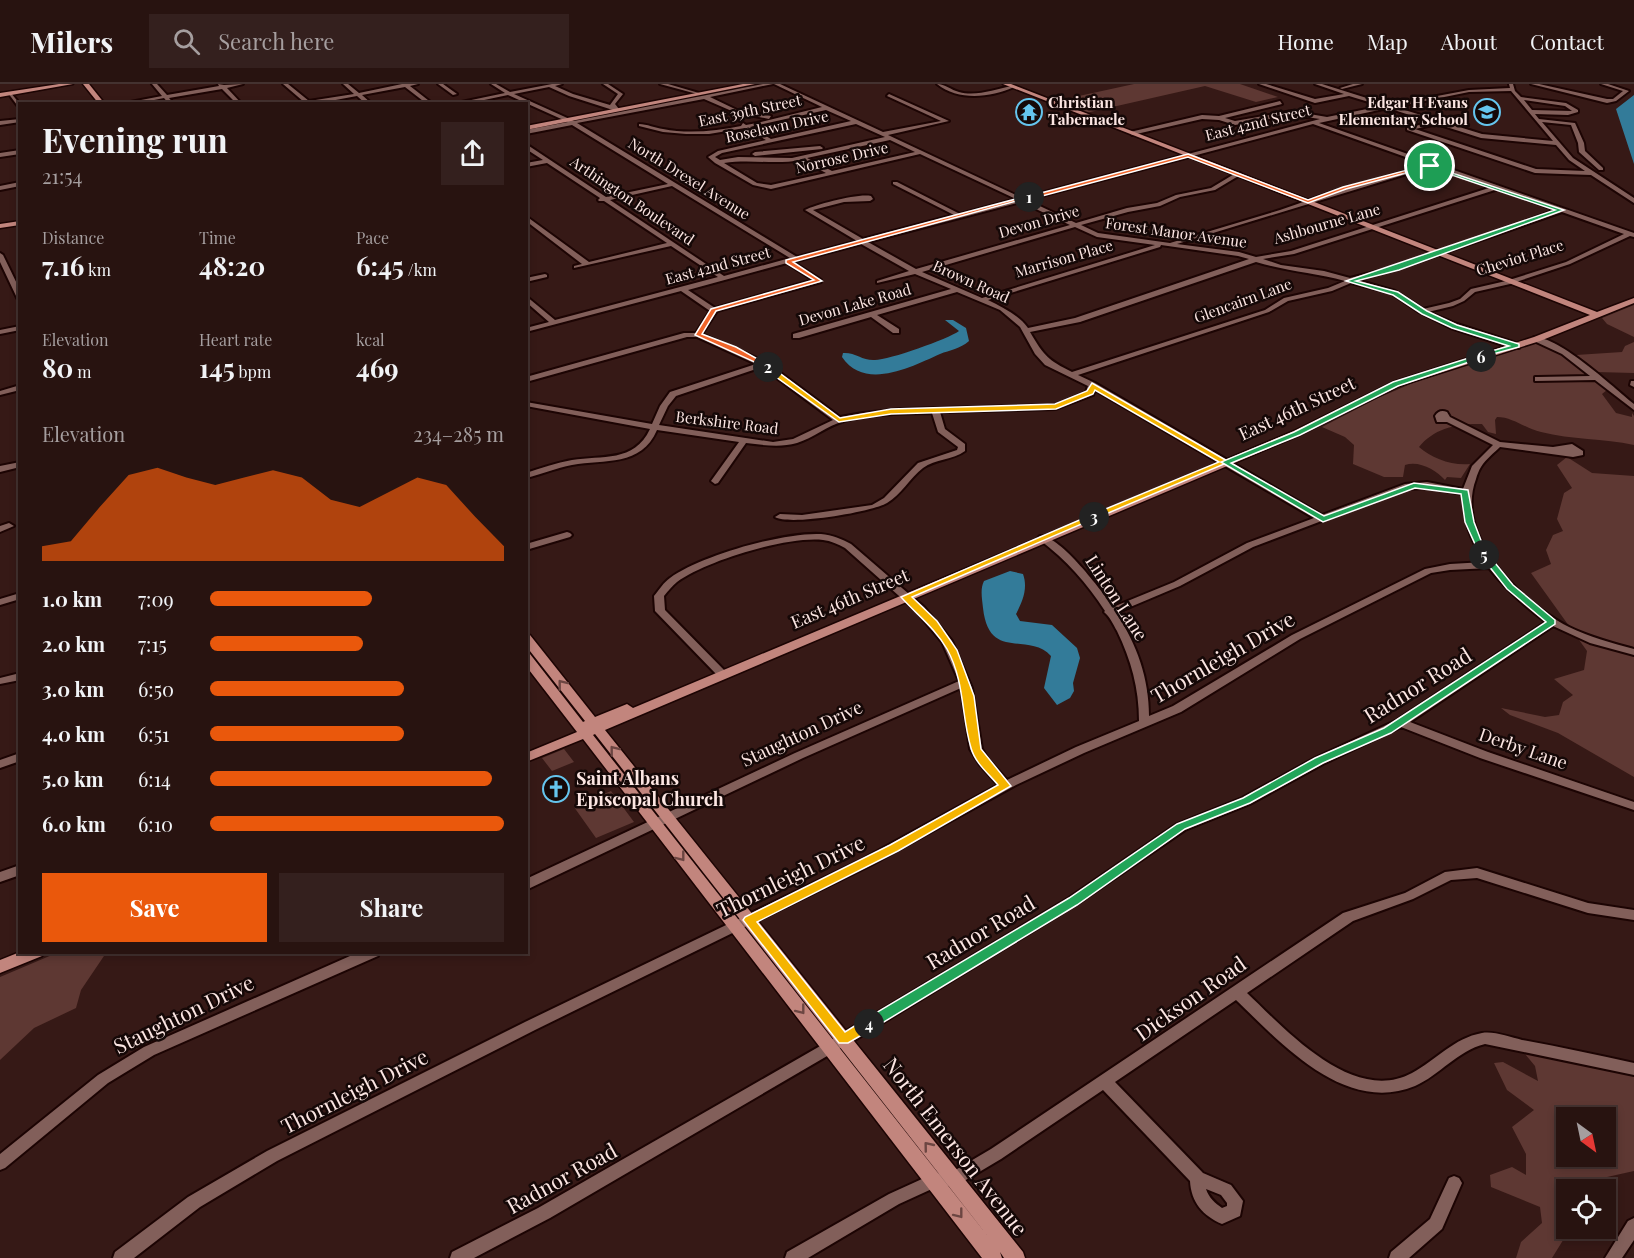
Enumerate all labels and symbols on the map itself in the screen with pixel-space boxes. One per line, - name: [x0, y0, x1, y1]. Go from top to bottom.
- street label: East 39th Street: [697, 89, 804, 131]
- place label: Christian Tabernacle: [1048, 92, 1126, 129]
- place label: Edgar H Evans Elementary School: [1339, 92, 1468, 129]
- temple icon: Christian Tabernacle: [1014, 97, 1044, 127]
- school or university icon: Edgar H Evans Elementary School: [1472, 97, 1502, 127]
- street label: East 42nd Street: [1203, 99, 1313, 145]
- street label: Roselawn Drive: [723, 105, 830, 147]
- street label: North Drexel Avenue: [625, 133, 754, 224]
- street label: Norrose Drive: [793, 137, 890, 177]
- pin: [1404, 140, 1455, 191]
- street label: Arthington Boulevard: [566, 151, 699, 249]
- pin: 1: [1014, 182, 1044, 212]
- street label: Ashbourne Lane: [1270, 198, 1382, 248]
- street label: Devon Drive: [996, 200, 1081, 242]
- street label: Forest Manor Avenue: [1104, 212, 1248, 252]
- street label: Marrison Place: [1012, 234, 1115, 282]
- street label: Cheviot Place: [1473, 234, 1566, 280]
- street label: East 42nd Street: [663, 241, 773, 289]
- street label: Brown Road: [930, 255, 1013, 307]
- street label: Glencairn Lane: [1191, 273, 1294, 327]
- street label: Devon Lake Road: [796, 278, 914, 330]
- pin: 6: [1466, 342, 1496, 372]
- pin: 2: [753, 352, 783, 382]
- street label: East 46th Street: [1234, 370, 1359, 446]
- street label: Berkshire Road: [675, 406, 780, 438]
- pin: 3: [1079, 502, 1109, 532]
- pin: 5: [1469, 540, 1499, 570]
- street label: Linton Lane: [1080, 550, 1153, 645]
- street label: East 46th Street: [787, 562, 913, 634]
- street label: Thornleigh Drive: [1145, 604, 1299, 709]
- street label: Radnor Road: [1358, 640, 1476, 729]
- one-way arrow: [559, 680, 570, 691]
- street label: Staughton Drive: [737, 695, 866, 772]
- street label: Derby Lane: [1476, 722, 1571, 774]
- one-way arrow: [611, 746, 622, 757]
- place label: Saint Albans Episcopal Church: [576, 766, 724, 811]
- church icon: Saint Albans Episcopal Church: [541, 774, 571, 804]
- street label: Thornleigh Drive: [712, 827, 869, 923]
- one-way arrow: [673, 850, 684, 861]
- street label: Radnor Road: [920, 888, 1040, 975]
- street label: Dickson Road: [1129, 949, 1251, 1046]
- street label: Staughton Drive: [108, 967, 258, 1059]
- one-way arrow: [793, 1004, 804, 1015]
- pin: 4: [854, 1009, 884, 1039]
- street label: Thornleigh Drive: [276, 1041, 432, 1139]
- street label: North Emerson Avenue: [878, 1051, 1035, 1241]
- north arrow: [1556, 1107, 1616, 1167]
- street label: Radnor Road: [501, 1135, 621, 1219]
- one-way arrow: [924, 1142, 935, 1153]
- one-way arrow: [951, 1207, 962, 1218]

